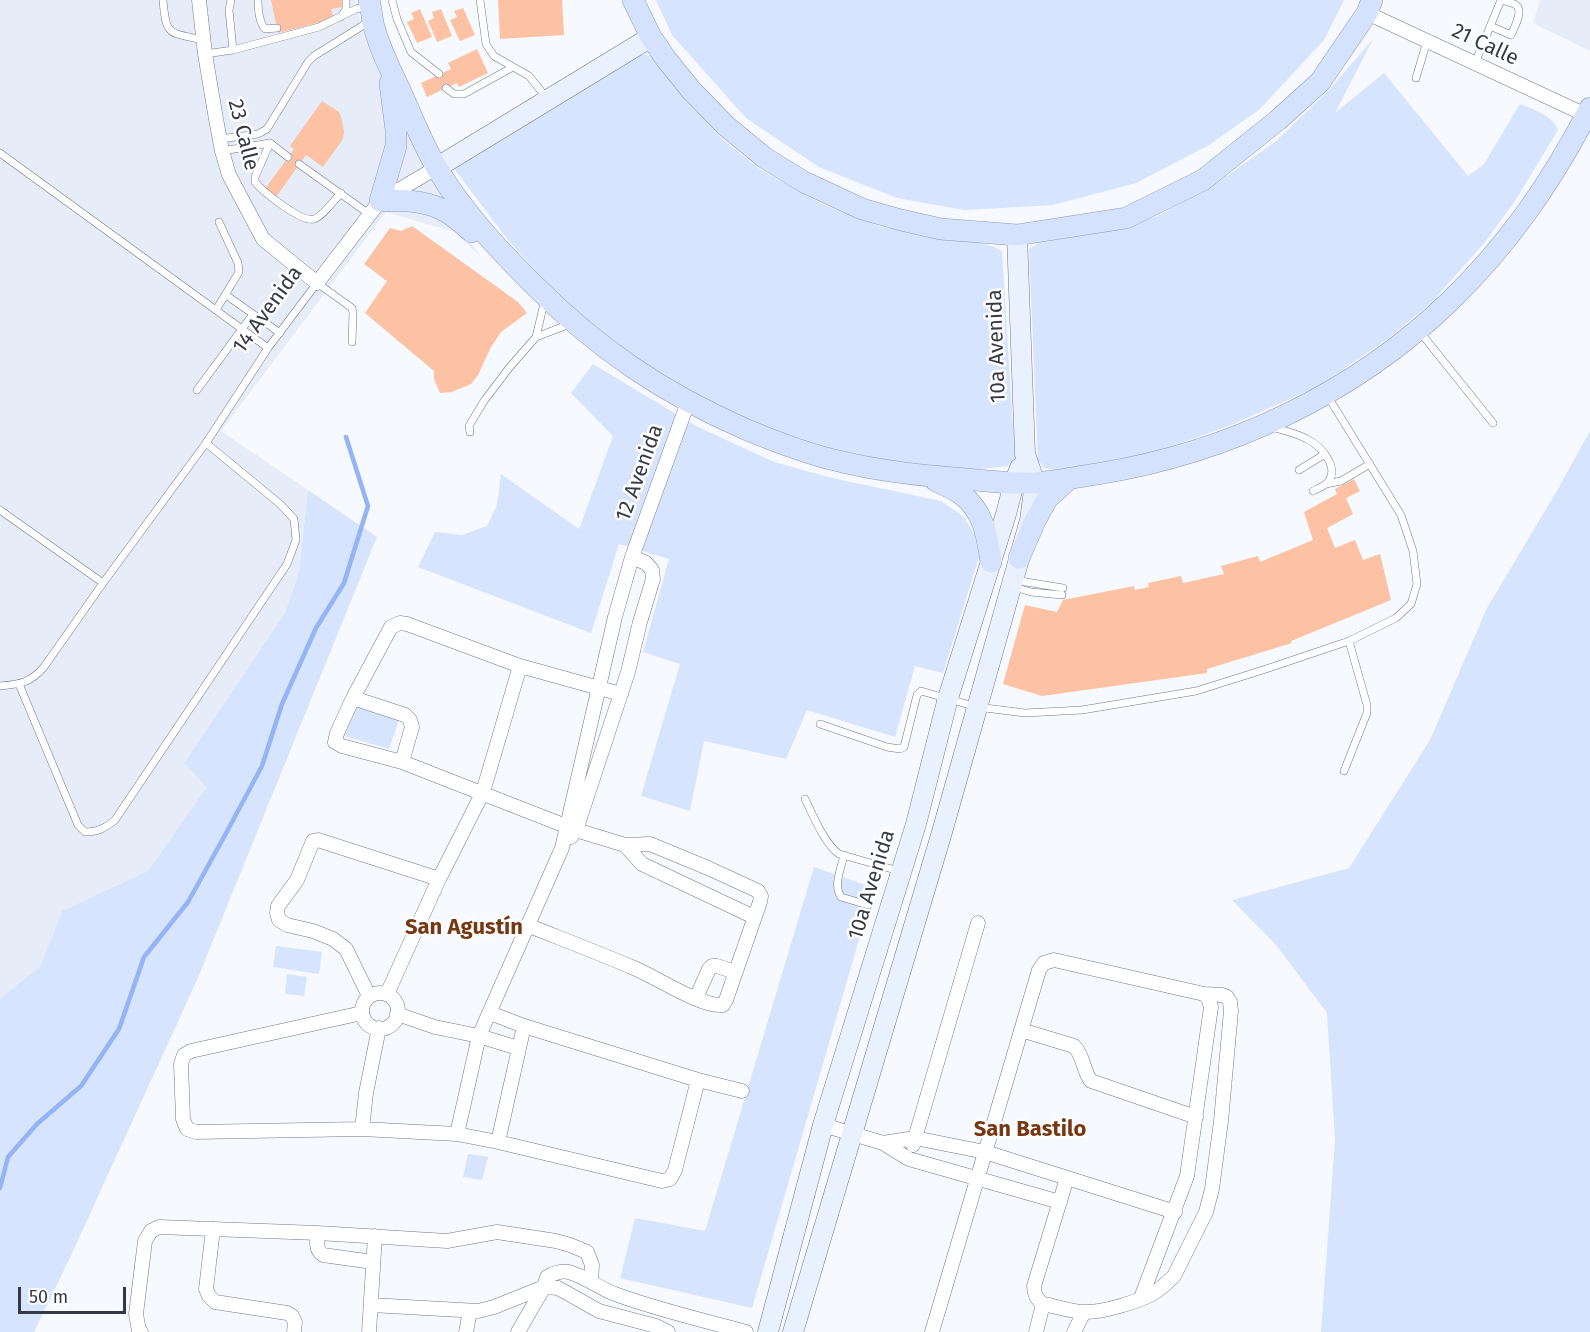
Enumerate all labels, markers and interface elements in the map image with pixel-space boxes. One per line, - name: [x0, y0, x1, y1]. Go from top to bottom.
- street label: 21 Calle: [1448, 19, 1522, 71]
- street label: 23 Calle: [222, 97, 264, 173]
- street label: 14 Avenida: [228, 261, 308, 359]
- street label: 10a Avenida: [982, 289, 1012, 403]
- street label: 12 Avenida: [611, 421, 669, 525]
- street label: 10a Avenida: [843, 827, 901, 943]
- district label: San Agustín: [405, 915, 523, 941]
- district label: San Bastilo: [974, 1117, 1086, 1143]
- scale bar: [21, 1275, 129, 1313]
- text: 50 m: [29, 1286, 68, 1308]

